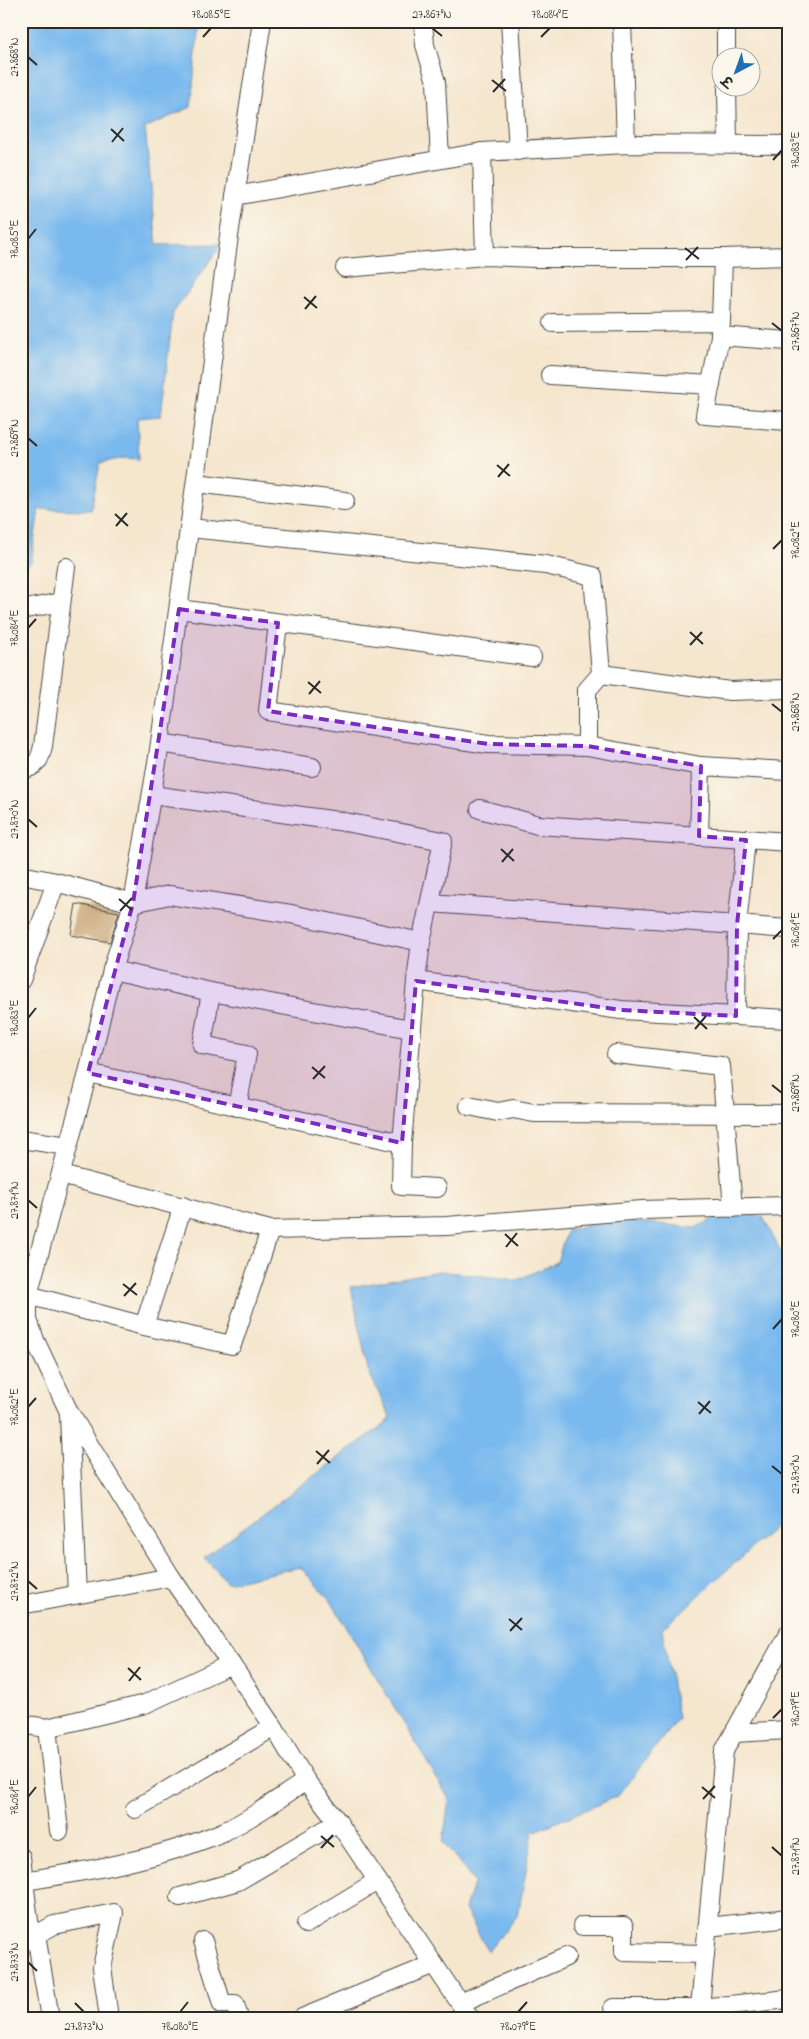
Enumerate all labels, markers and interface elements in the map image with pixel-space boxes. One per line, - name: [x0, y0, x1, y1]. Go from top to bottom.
- text: 78.085°E: [192, 6, 230, 24]
- text: 27.867°N: [412, 6, 452, 24]
- text: 78.084°E: [531, 6, 569, 24]
- text: 27.868°N: [6, 38, 24, 76]
- north arrow: [712, 48, 762, 98]
- text: उ: [717, 69, 740, 93]
- text: 78.083°E: [787, 131, 805, 169]
- text: 78.085°E: [6, 220, 24, 258]
- text: 27.867°N: [787, 311, 805, 351]
- text: 27.869°N: [6, 419, 24, 457]
- text: 78.082°E: [787, 521, 805, 559]
- text: 78.084°E: [6, 609, 24, 647]
- text: 27.868°N: [787, 693, 805, 731]
- text: 27.870°N: [6, 799, 24, 839]
- text: 78.081°E: [787, 912, 805, 948]
- text: 78.083°E: [6, 999, 24, 1037]
- text: 27.869°N: [787, 1074, 805, 1112]
- text: 27.871°N: [6, 1181, 24, 1219]
- text: 78.080°E: [787, 1300, 805, 1338]
- text: 78.082°E: [6, 1388, 24, 1426]
- text: 27.870°N: [787, 1454, 805, 1494]
- text: 27.872°N: [6, 1561, 24, 1601]
- text: 78.079°E: [787, 1691, 805, 1727]
- text: 78.081°E: [6, 1779, 24, 1815]
- text: 27.871°N: [787, 1837, 805, 1875]
- text: 27.873°N: [6, 1942, 24, 1982]
- text: 27.873°N: [64, 2018, 104, 2036]
- text: 78.080°E: [161, 2018, 199, 2036]
- text: 78.079°E: [500, 2018, 536, 2036]

